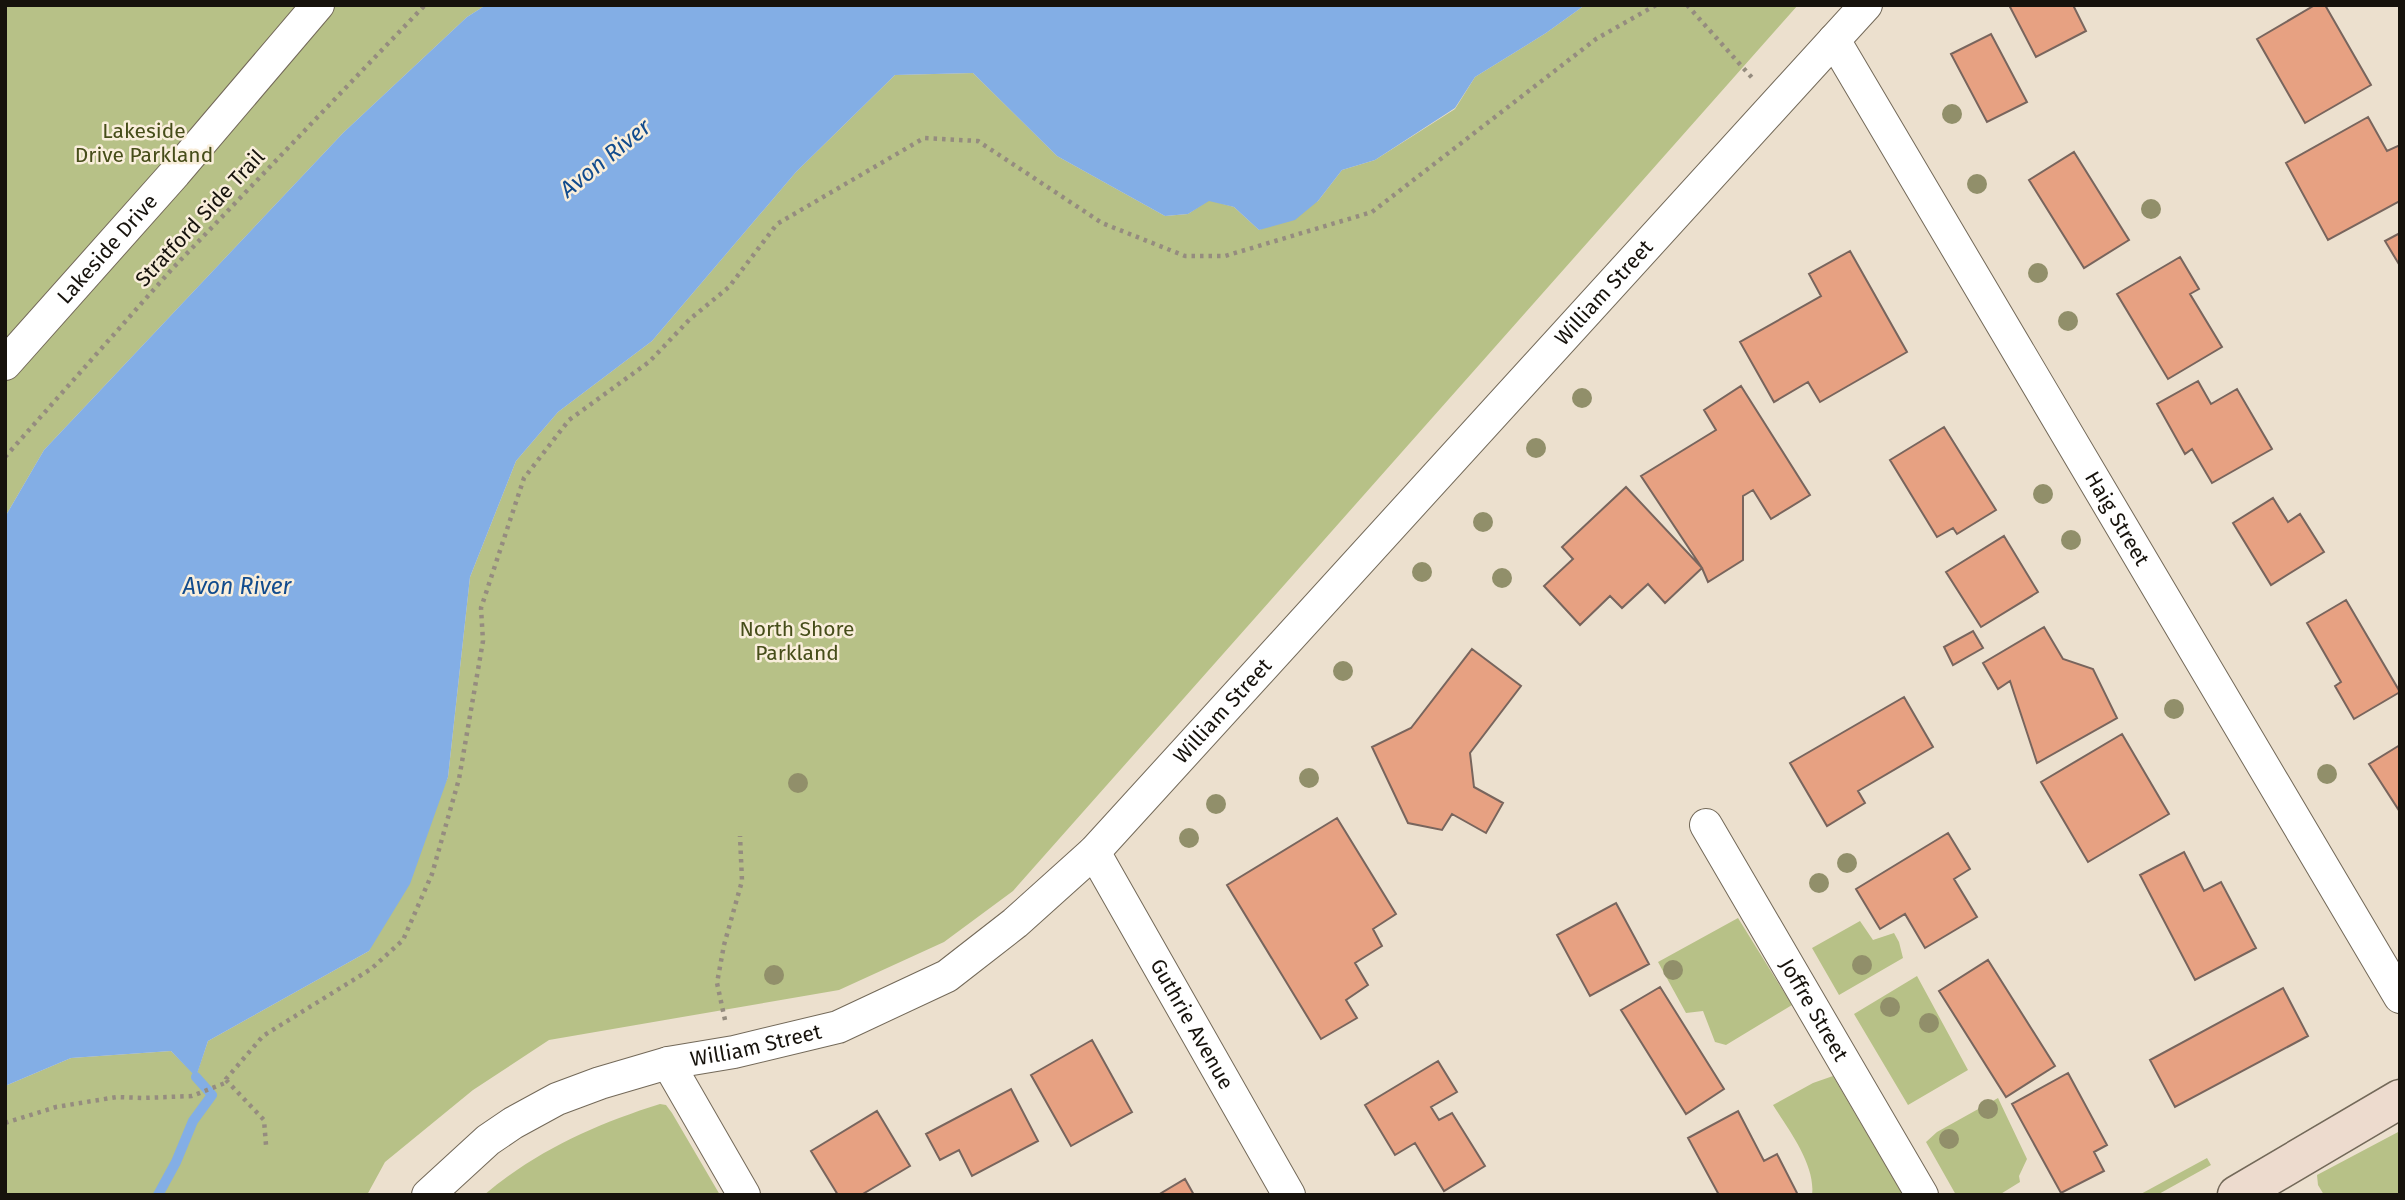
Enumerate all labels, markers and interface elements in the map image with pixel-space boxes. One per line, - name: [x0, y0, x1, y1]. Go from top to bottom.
- water label: Avon River: [553, 112, 657, 204]
- park label: Lakeside Drive Parkland: [75, 118, 213, 168]
- street label: Stratford Side Trail: [130, 144, 270, 292]
- street label: Lakeside Drive: [52, 189, 163, 309]
- street label: William Street: [1549, 234, 1659, 351]
- street label: Haig Street: [2079, 467, 2155, 571]
- water label: Avon River: [182, 572, 293, 600]
- park label: North Shore Parkland: [739, 616, 855, 666]
- street label: William Street: [1168, 653, 1277, 769]
- street label: Guthrie Avenue: [1144, 954, 1239, 1094]
- street label: Joffre Street: [1774, 954, 1854, 1066]
- street label: William Street: [688, 1018, 824, 1072]

